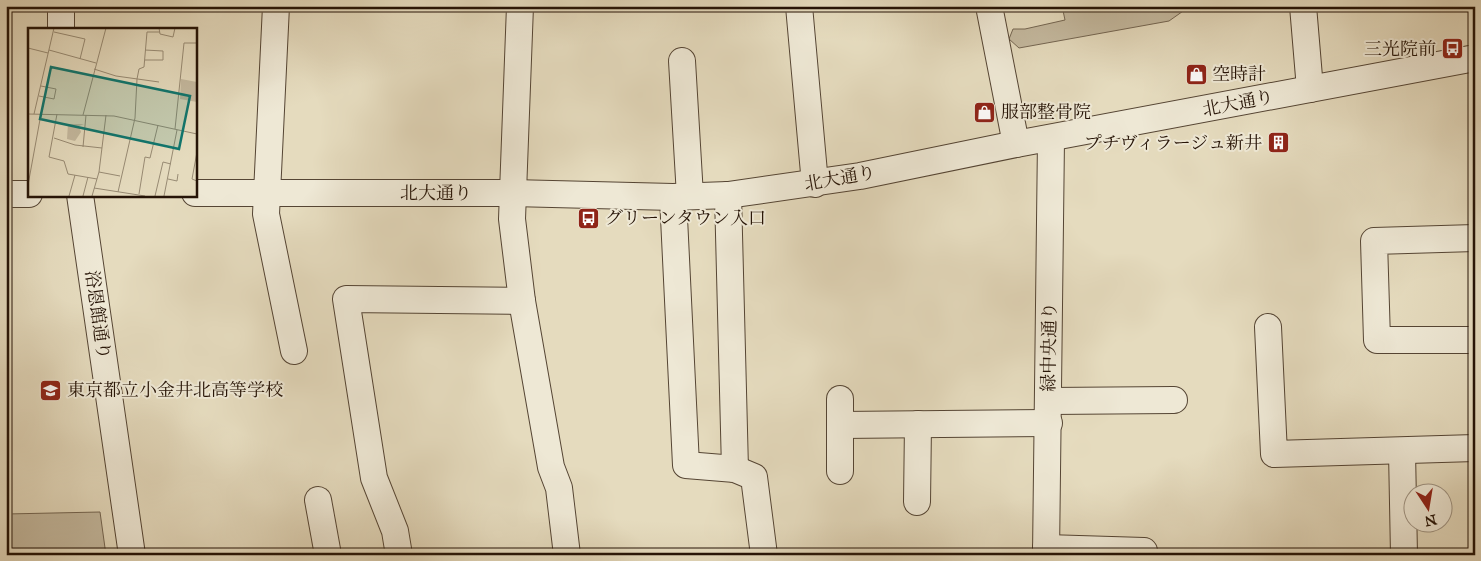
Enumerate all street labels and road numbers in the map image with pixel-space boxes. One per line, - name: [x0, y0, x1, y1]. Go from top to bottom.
- street label: 北大通り: [1201, 85, 1275, 121]
- street label: 北大通り: [803, 161, 877, 195]
- street label: 北大通り: [400, 182, 472, 204]
- street label: 浴恩館通り: [81, 269, 115, 361]
- street label: 緑中央通り: [1037, 302, 1061, 392]

